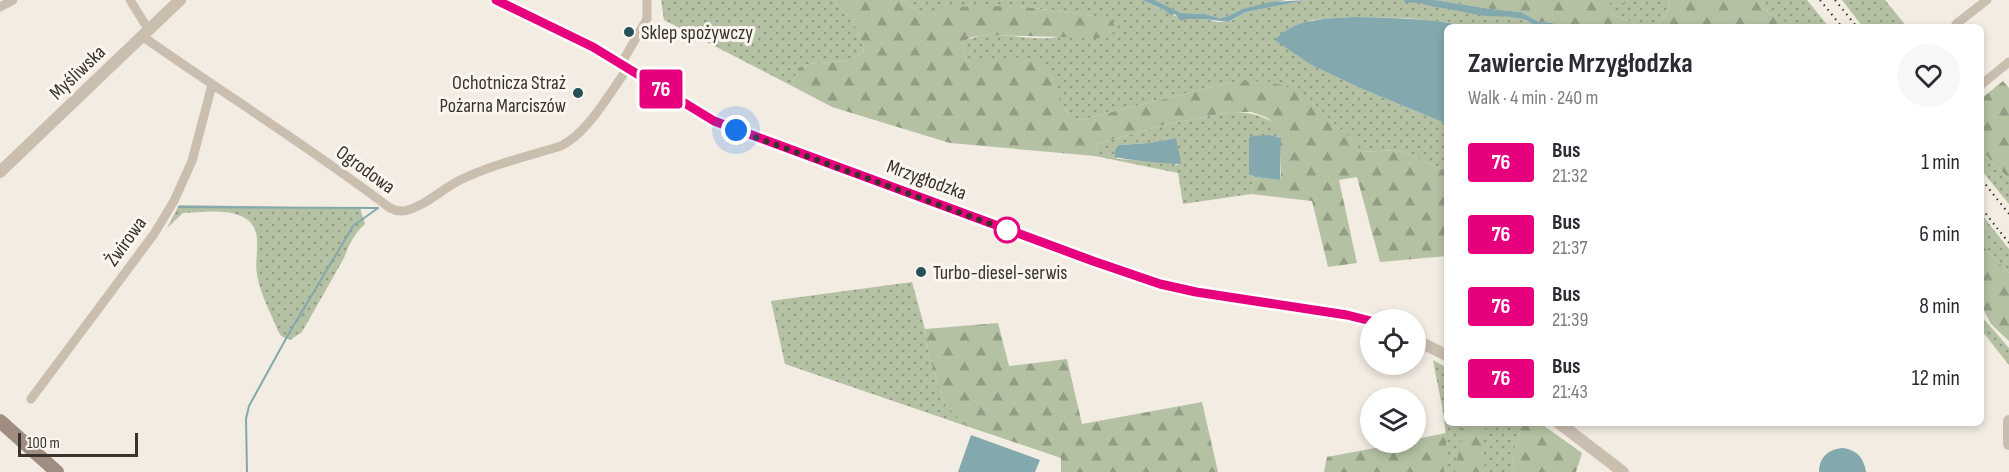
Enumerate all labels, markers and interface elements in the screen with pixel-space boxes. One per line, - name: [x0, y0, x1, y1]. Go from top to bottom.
- place label: Sklep spożywczy: [641, 21, 753, 45]
- marker: Sklep spożywczy: [622, 25, 636, 39]
- street label: Myśliwska: [45, 40, 111, 105]
- button: heart: [1897, 44, 1960, 107]
- text: Zawiercie Mrzygłodzka: [1468, 47, 1693, 80]
- line badge: 76: [634, 70, 688, 109]
- place label: Ochotnicza Straż Pożarna Marciszów: [439, 71, 566, 118]
- text: 76: [651, 77, 671, 102]
- marker: Ochotnicza Straż Pożarna Marciszów: [571, 86, 585, 100]
- text: Walk · 4 min · 240 m: [1468, 86, 1598, 110]
- your location: [721, 115, 751, 145]
- text: Bus: [1552, 137, 1581, 164]
- street label: Ogrodowa: [331, 140, 399, 199]
- text: 1 min: [1921, 149, 1960, 176]
- text: 76: [1491, 150, 1511, 175]
- street label: Mrzygłodzka: [884, 154, 970, 205]
- text: 21:32: [1552, 164, 1588, 188]
- text: Bus: [1552, 209, 1581, 236]
- street label: Żwirowa: [100, 212, 152, 271]
- unlabelled marker: [994, 217, 1020, 243]
- text: 6 min: [1919, 221, 1960, 248]
- text: 76: [1491, 222, 1511, 247]
- text: 21:37: [1552, 236, 1587, 260]
- place label: Turbo-diesel-serwis: [933, 261, 1068, 285]
- marker: Turbo-diesel-serwis: [914, 265, 928, 279]
- text: Bus: [1552, 281, 1581, 308]
- text: 8 min: [1919, 293, 1960, 320]
- text: 76: [1491, 294, 1511, 319]
- text: 21:39: [1552, 308, 1588, 332]
- map controls: [1360, 309, 1426, 453]
- button: locate: [1360, 309, 1426, 375]
- text: Bus: [1552, 353, 1581, 380]
- text: 12 min: [1912, 365, 1960, 392]
- text: 76: [1491, 366, 1511, 391]
- text: 21:43: [1552, 380, 1588, 404]
- button: layers: [1360, 387, 1426, 453]
- scale bar: [18, 430, 138, 458]
- text: 100 m: [27, 434, 60, 453]

